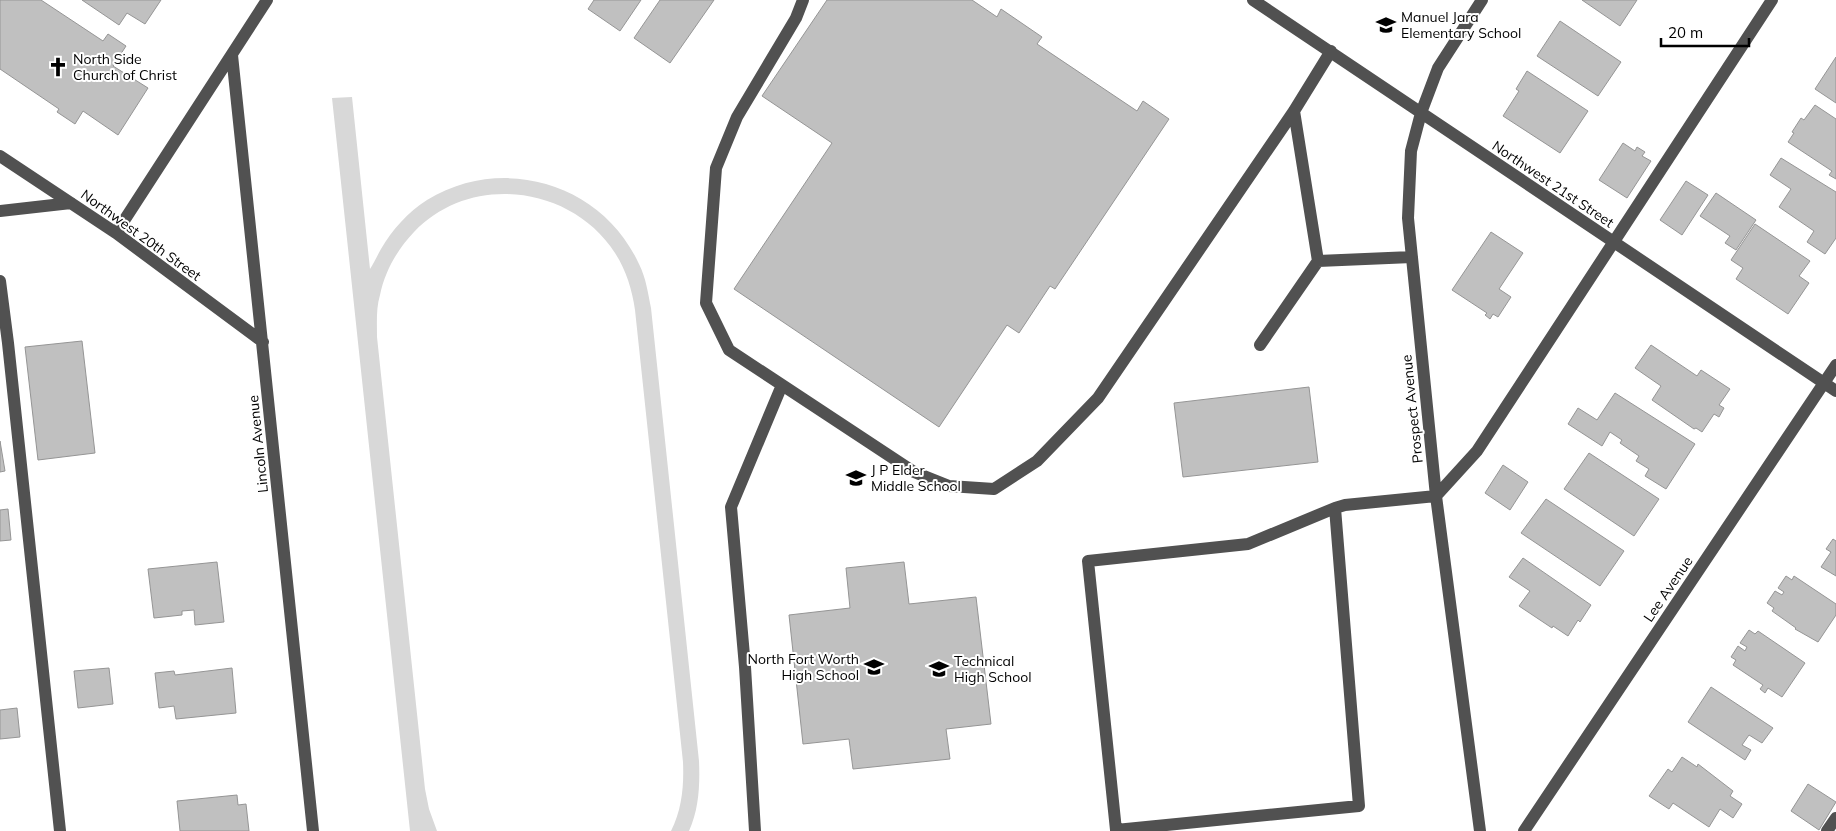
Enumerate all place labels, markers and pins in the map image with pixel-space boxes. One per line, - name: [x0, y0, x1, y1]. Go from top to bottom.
- place label: Manuel Jara Elementary School: [1401, 8, 1521, 42]
- school or university icon: Manuel Jara Elementary School: [1375, 14, 1397, 36]
- place label: North Side Church of Christ: [73, 50, 177, 84]
- church icon: North Side Church of Christ: [47, 56, 69, 78]
- place label: J P Elder Middle School: [871, 461, 961, 495]
- school or university icon: J P Elder Middle School: [845, 467, 867, 489]
- place label: North Fort Worth High School: [747, 650, 859, 684]
- place label: Technical High School: [954, 652, 1032, 686]
- school or university icon: North Fort Worth High School: [863, 656, 885, 678]
- school or university icon: Technical High School: [928, 658, 950, 680]

